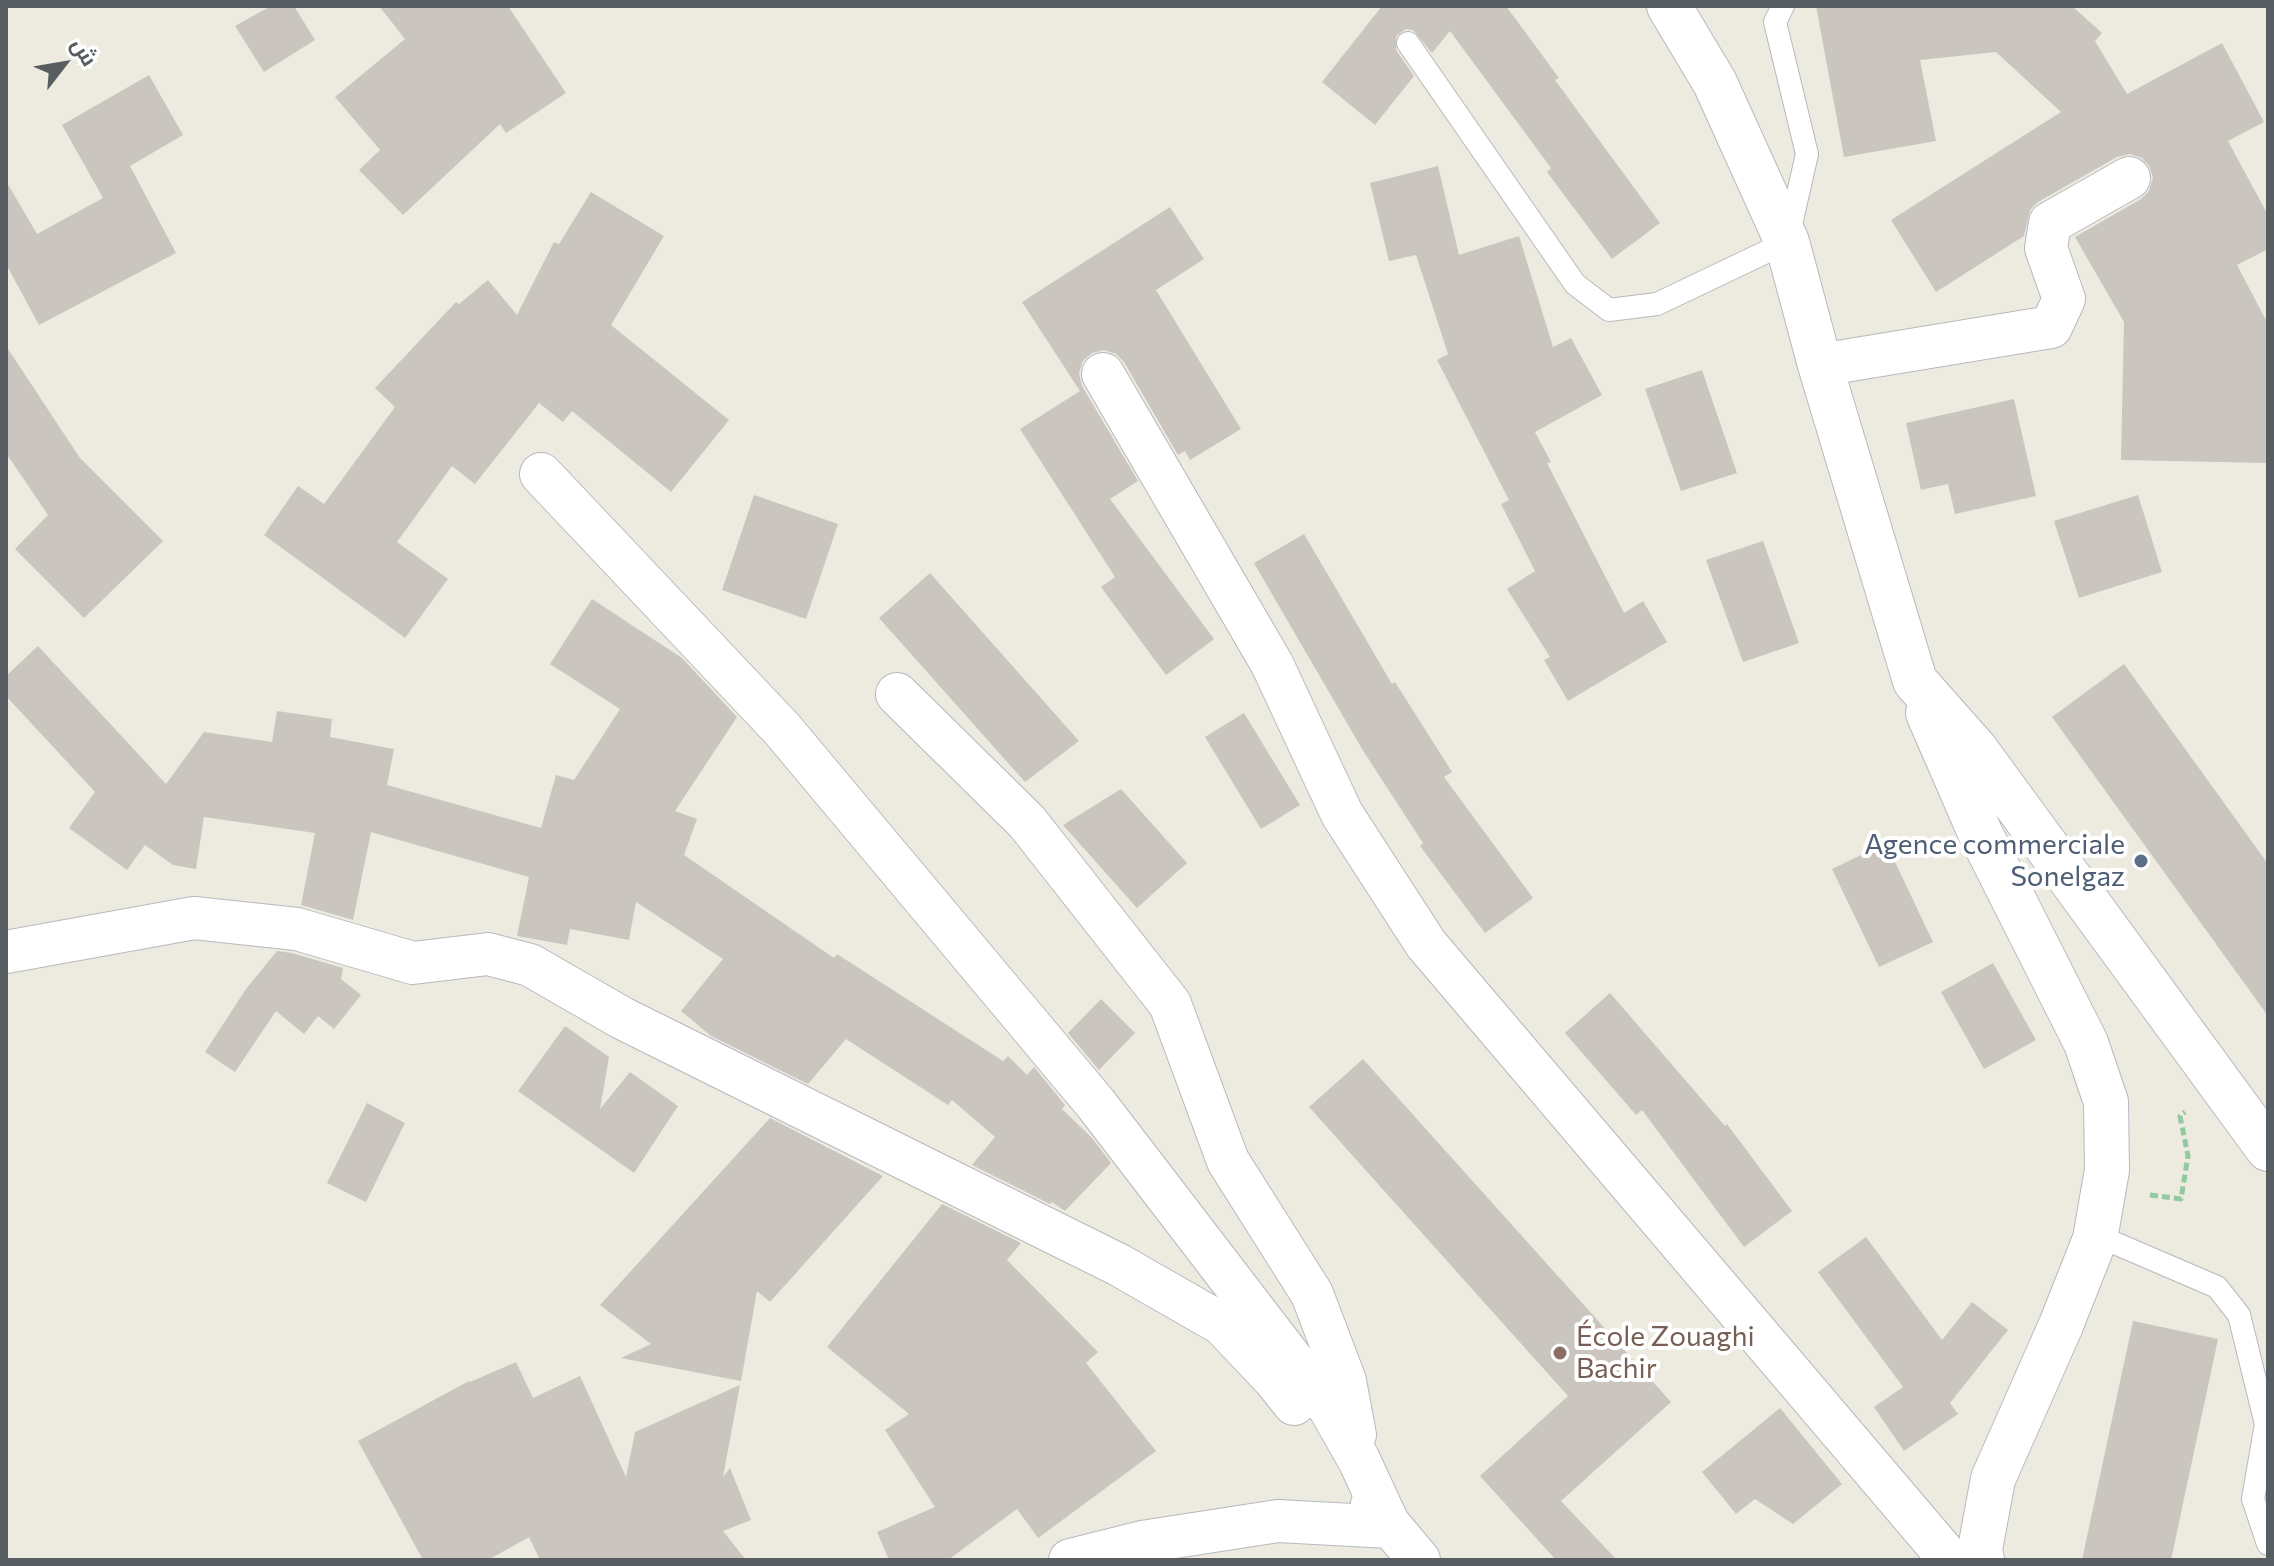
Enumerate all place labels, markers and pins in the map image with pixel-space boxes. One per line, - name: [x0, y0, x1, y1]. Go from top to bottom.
- place label: Agence commerciale Sonelgaz: [1864, 828, 2125, 894]
- marker: Agence commerciale Sonelgaz: [2132, 852, 2150, 870]
- place label: École Zouaghi Bachir: [1576, 1320, 1755, 1386]
- marker: École Zouaghi Bachir: [1551, 1344, 1569, 1362]

